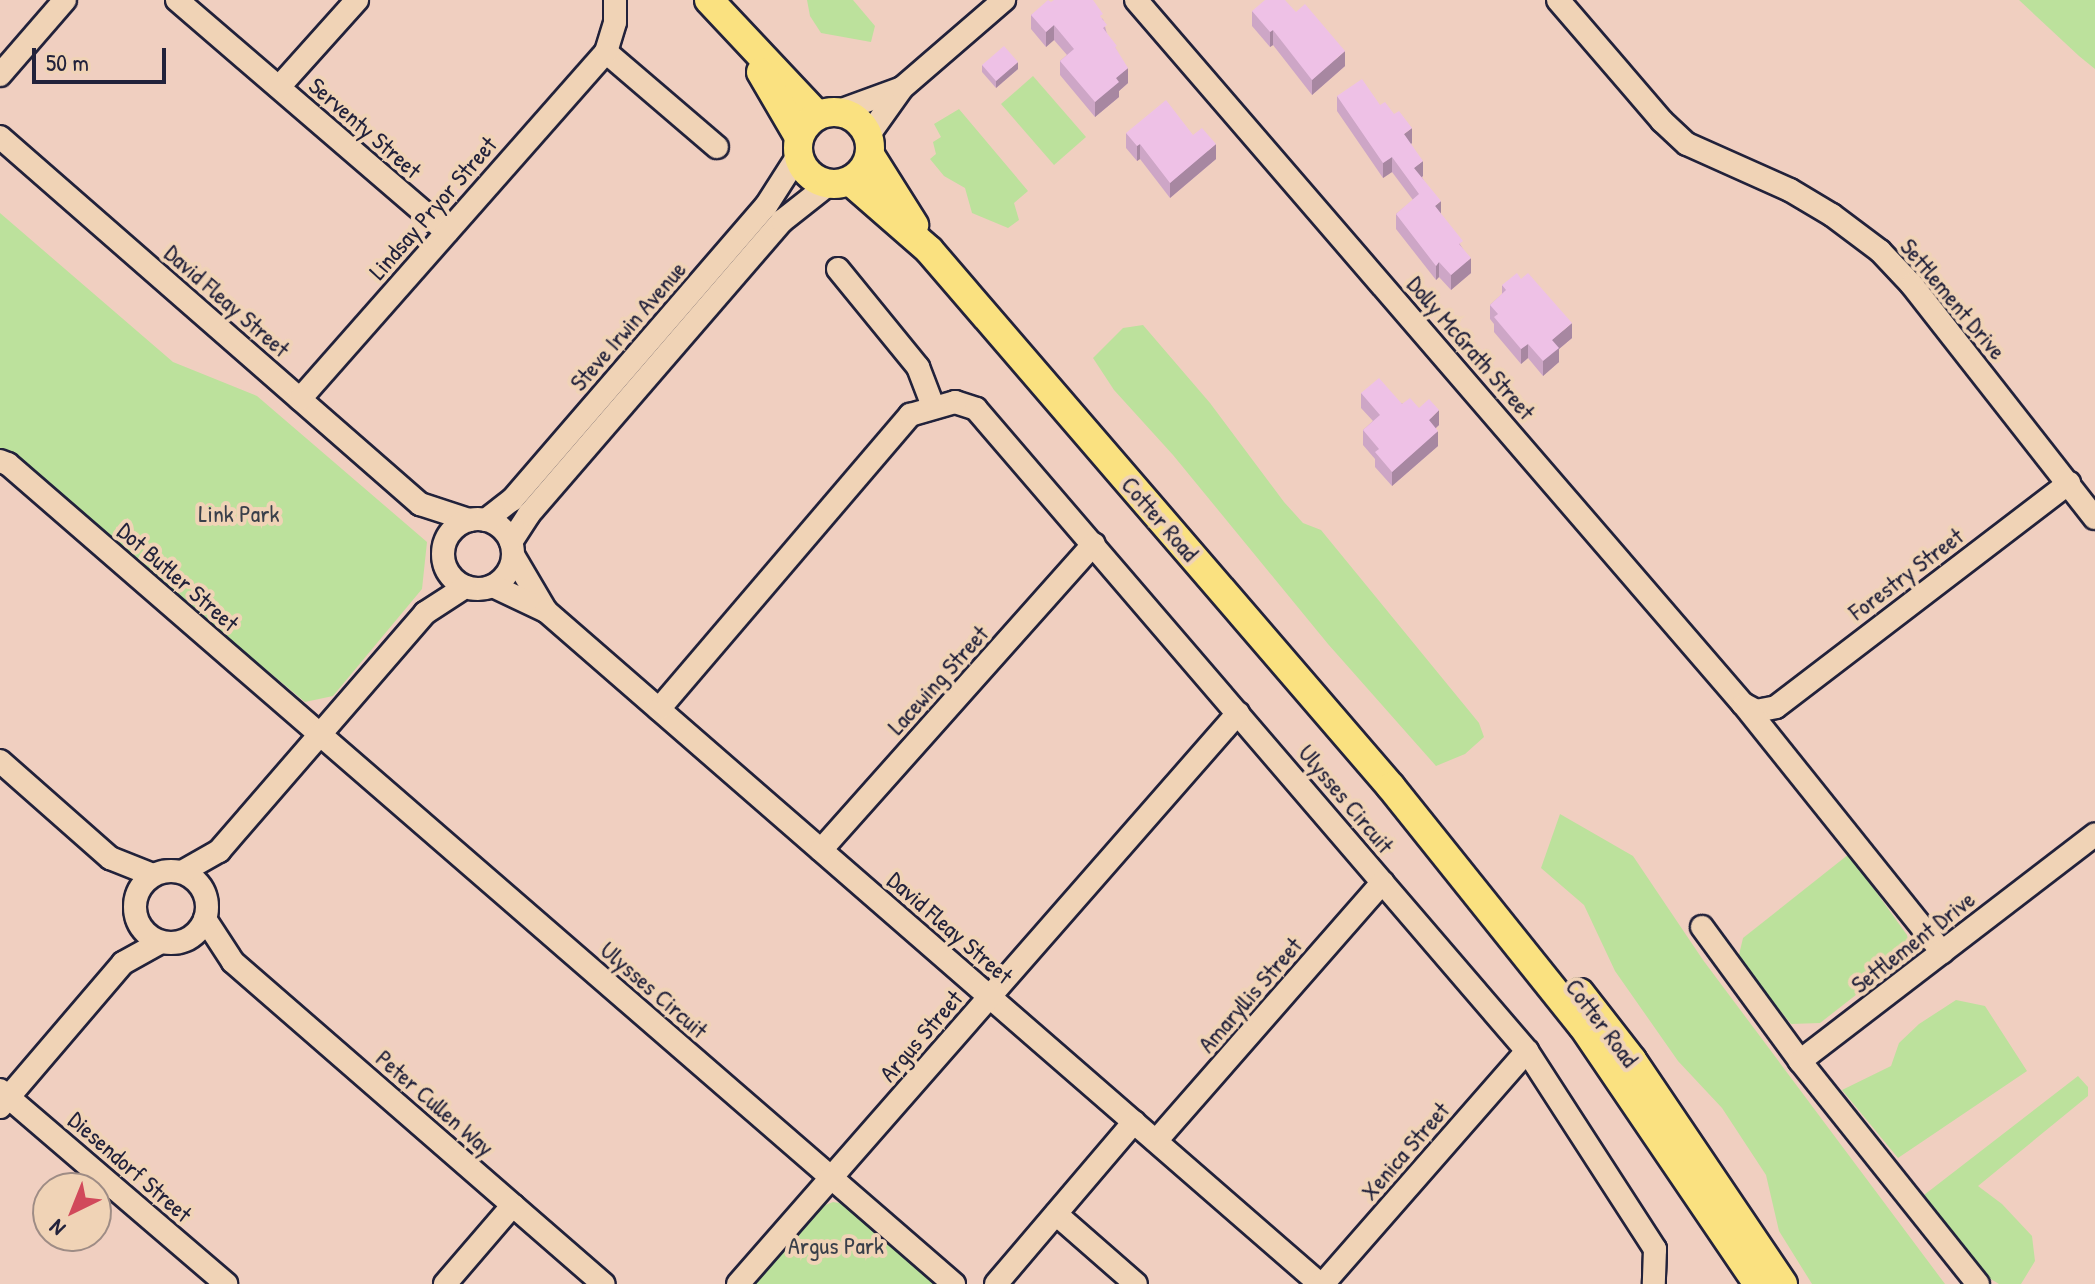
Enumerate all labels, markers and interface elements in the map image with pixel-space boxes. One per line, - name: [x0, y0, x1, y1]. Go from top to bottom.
- scale bar: [36, 32, 170, 82]
- text: 50 m: [46, 46, 89, 78]
- street label: Serventy Street: [303, 71, 427, 185]
- street label: Lindsay Pryor Street: [363, 131, 503, 285]
- street label: Settlement Drive: [1894, 233, 2012, 365]
- street label: David Fleay Street: [158, 239, 296, 363]
- street label: Steve Irwin Avenue: [564, 255, 692, 397]
- street label: Dolly McGrath Street: [1401, 270, 1541, 426]
- street label: Cotter Road: [1115, 471, 1205, 567]
- park label: Link Park: [199, 500, 279, 528]
- street label: Dot Butler Street: [111, 516, 245, 638]
- street label: Forestry Street: [1843, 522, 1969, 626]
- street label: Lacewing Street: [882, 620, 994, 740]
- street label: Ulysses Circuit: [1292, 739, 1400, 859]
- street label: David Fleay Street: [881, 866, 1019, 990]
- street label: Settlement Drive: [1846, 885, 1980, 999]
- street label: Amaryllis Street: [1192, 932, 1308, 1058]
- street label: Ulysses Circuit: [594, 936, 714, 1044]
- street label: Cotter Road: [1560, 973, 1644, 1073]
- street label: Argus Street: [873, 984, 969, 1088]
- street label: Peter Cullen Way: [370, 1044, 500, 1162]
- street label: Xenica Street: [1355, 1096, 1455, 1206]
- street label: Diesendorf Street: [62, 1106, 198, 1228]
- north arrow: [32, 1172, 112, 1252]
- text: N: [42, 1213, 72, 1243]
- park label: Argus Park: [788, 1232, 884, 1260]

